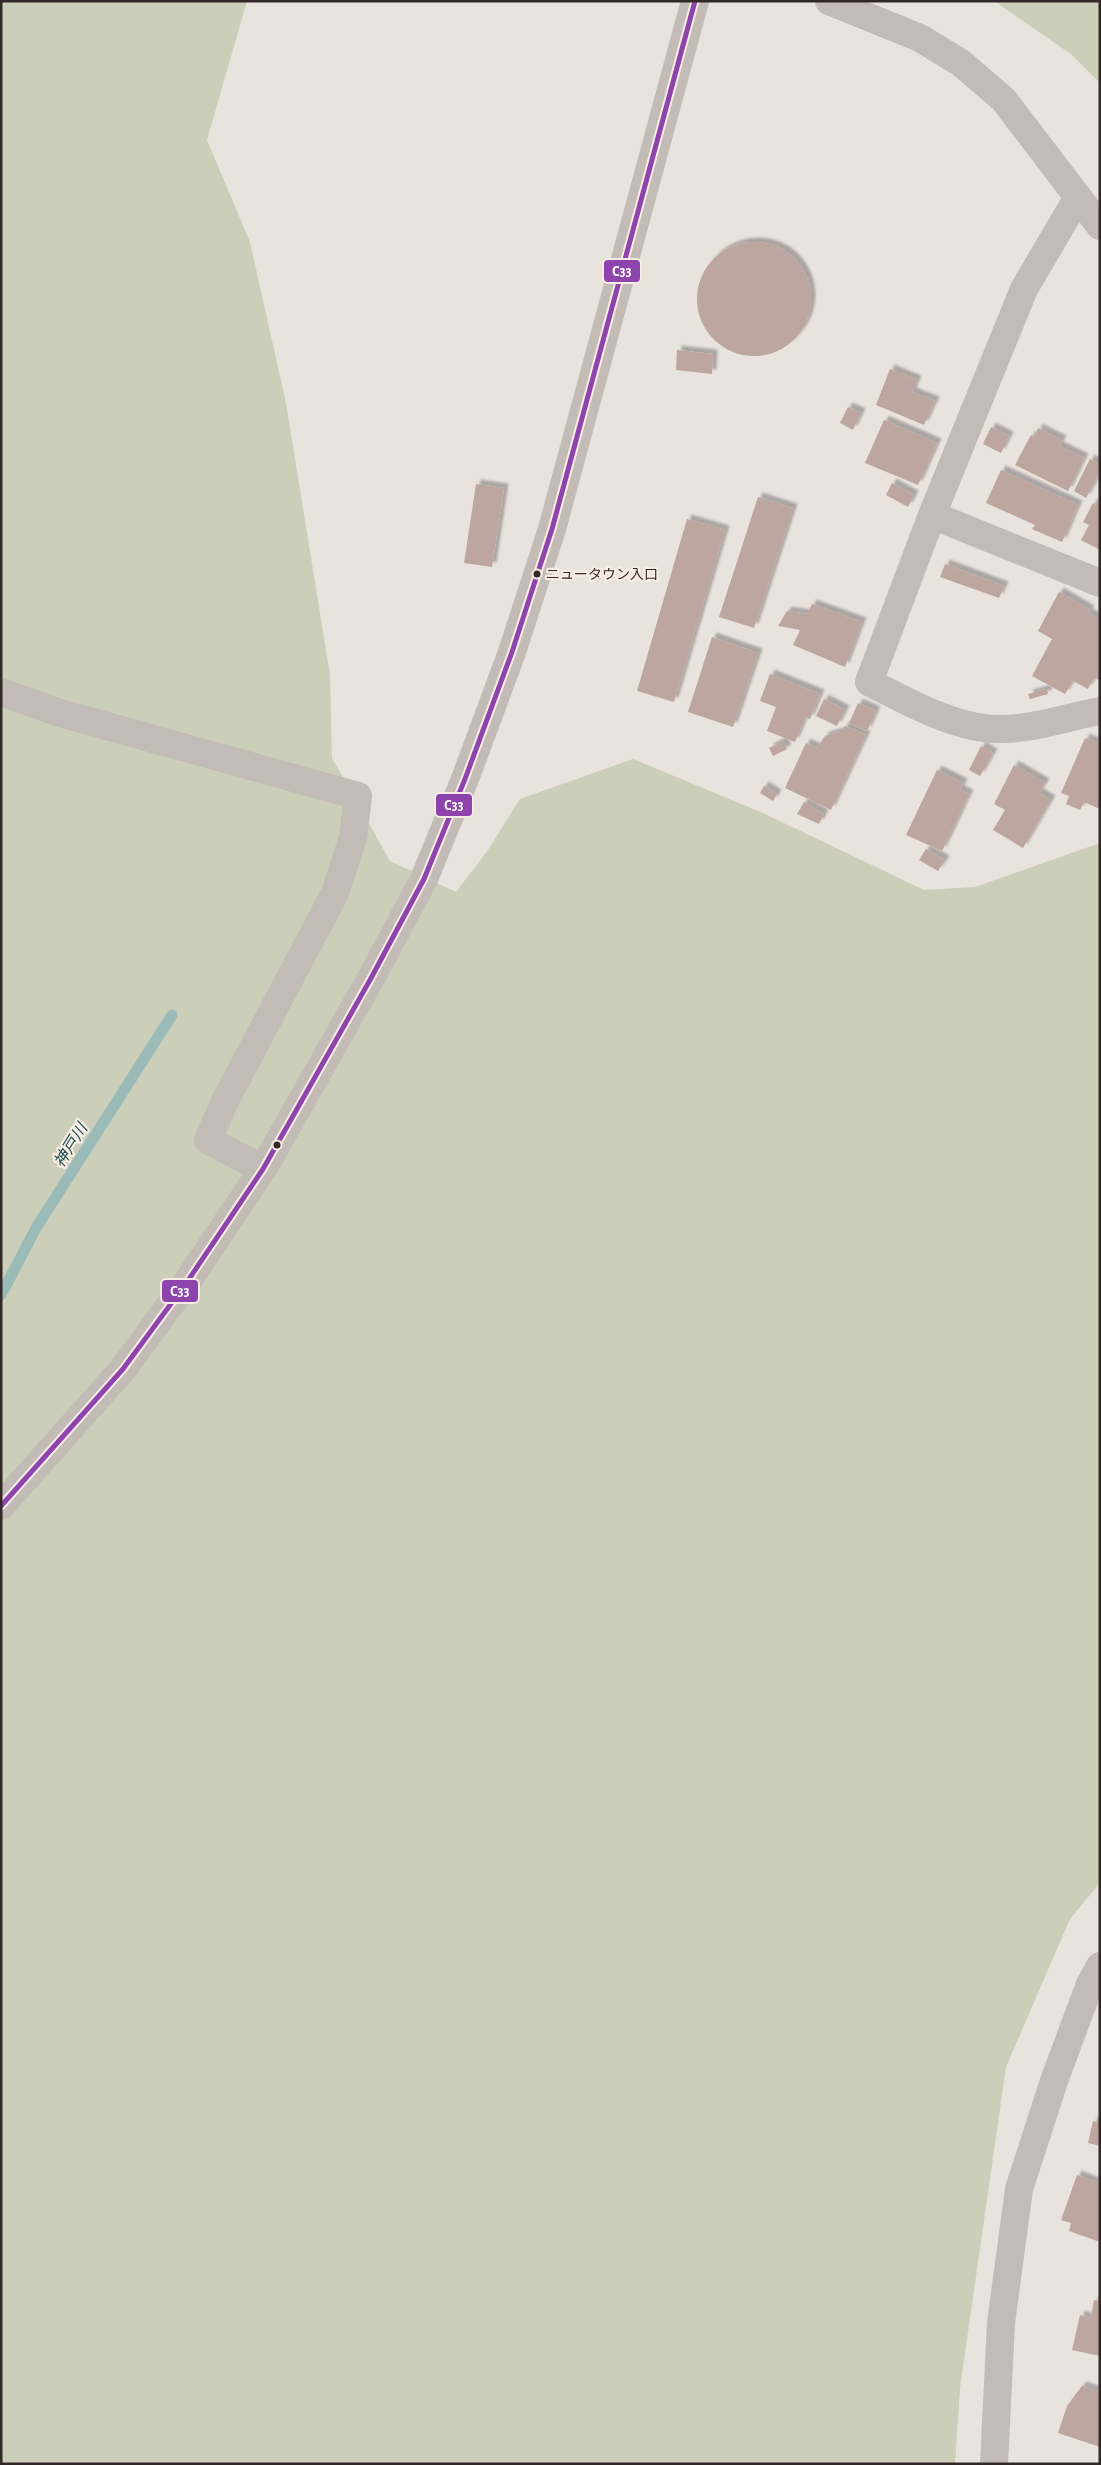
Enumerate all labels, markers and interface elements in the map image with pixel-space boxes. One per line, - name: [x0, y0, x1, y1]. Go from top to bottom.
- line badge: C33: [603, 259, 641, 283]
- text: C33: [612, 265, 632, 279]
- place label: ニュータウン入口: [546, 567, 658, 582]
- marker: ニュータウン入口: [532, 569, 542, 579]
- line badge: C33: [435, 793, 473, 817]
- text: C33: [444, 799, 464, 813]
- water label: 神戸川: [50, 1119, 91, 1170]
- unlabelled marker: [272, 1140, 282, 1150]
- line badge: C33: [161, 1279, 199, 1303]
- text: C33: [170, 1285, 190, 1299]

